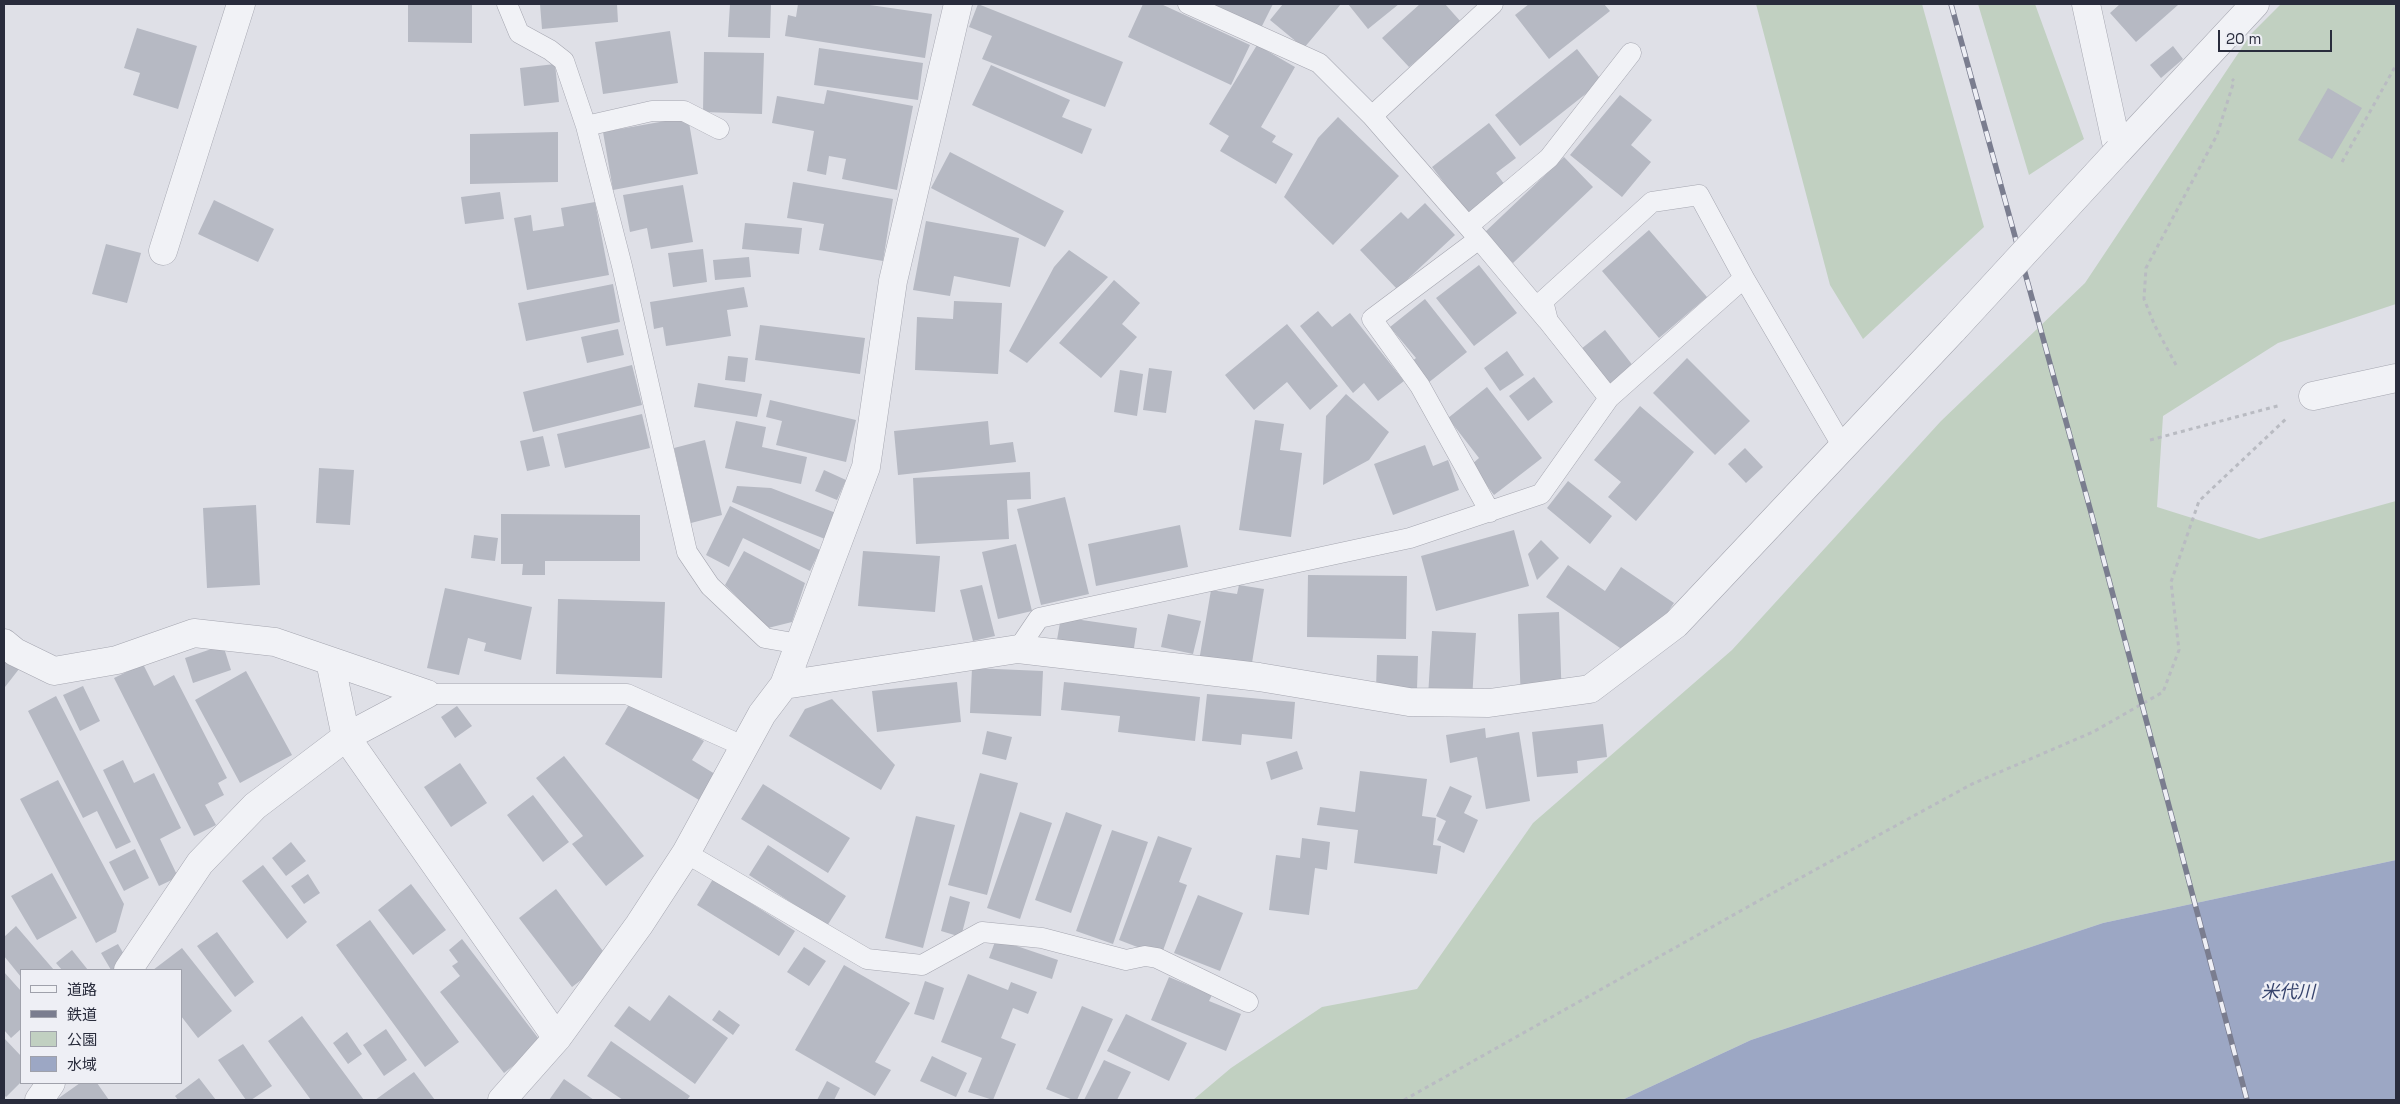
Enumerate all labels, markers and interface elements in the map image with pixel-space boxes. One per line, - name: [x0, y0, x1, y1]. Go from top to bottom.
- scale bar: [2220, 20, 2334, 52]
- text: 20 m: [2226, 29, 2261, 48]
- legend: [20, 969, 182, 1084]
- text: 道路: [67, 980, 97, 999]
- water label: 米代川: [2261, 982, 2315, 1004]
- text: 鉄道: [67, 1005, 97, 1024]
- text: 公園: [67, 1030, 97, 1049]
- text: 水域: [67, 1055, 97, 1074]

